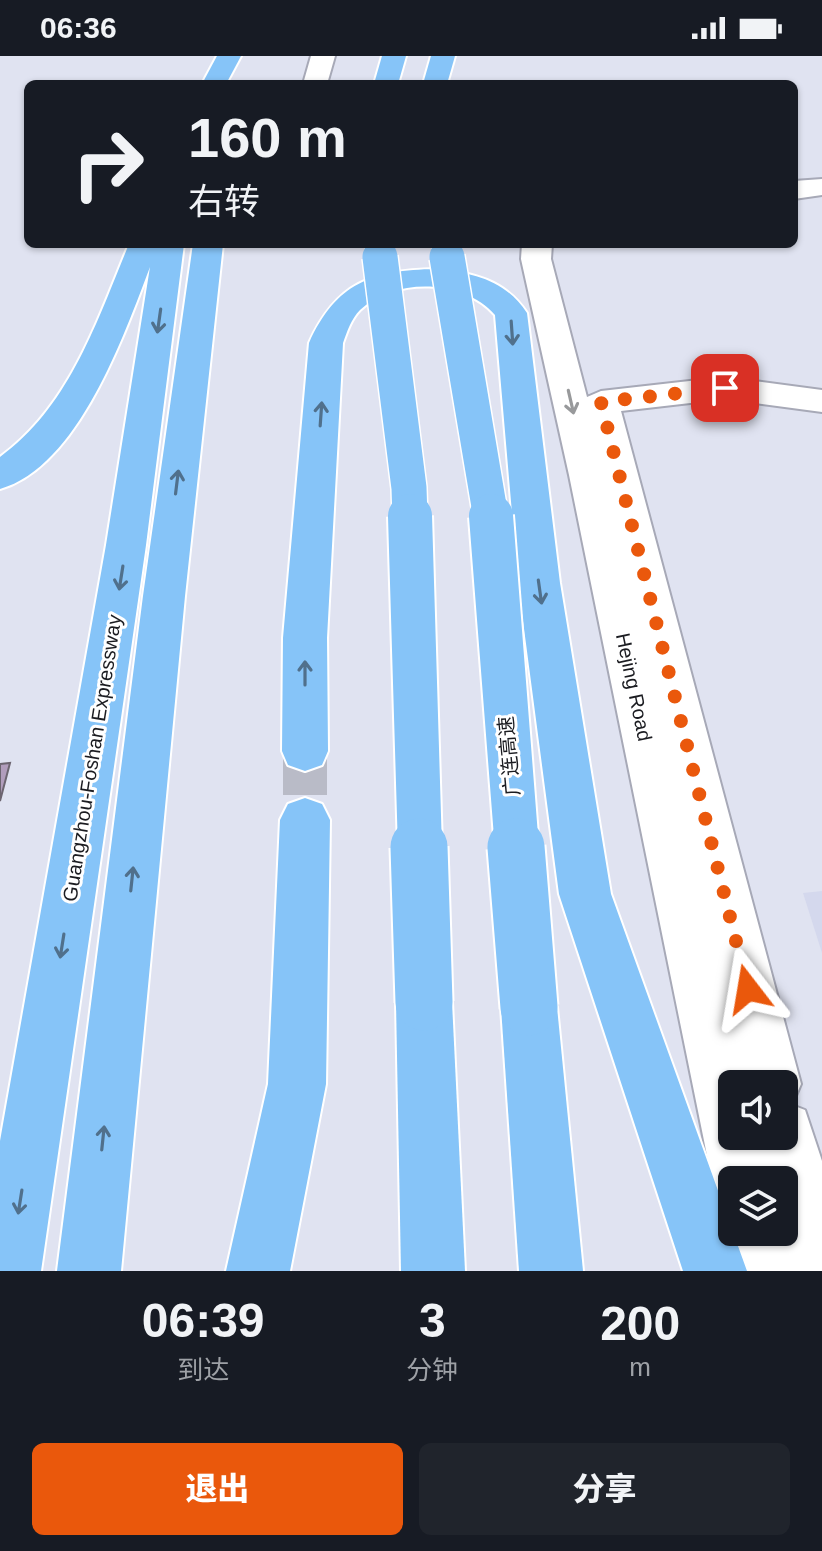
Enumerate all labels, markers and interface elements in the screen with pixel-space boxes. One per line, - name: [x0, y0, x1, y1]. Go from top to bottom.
- text: 06:36: [40, 11, 117, 44]
- text: 160 m: [188, 106, 347, 169]
- icon: right: [56, 112, 160, 216]
- text: 右转: [188, 181, 260, 222]
- one-way arrow: [151, 308, 166, 333]
- one-way arrow: [505, 319, 520, 346]
- pin: [691, 354, 759, 422]
- icon: arrive: [703, 366, 747, 410]
- one-way arrow: [564, 388, 579, 414]
- one-way arrow: [314, 401, 329, 428]
- one-way arrow: [170, 469, 185, 496]
- one-way arrow: [113, 565, 128, 591]
- one-way arrow: [533, 579, 548, 604]
- street label: Guangzhou-Foshan Expressway: [58, 613, 126, 903]
- street label: Hejing Road: [612, 631, 656, 743]
- one-way arrow: [297, 660, 313, 687]
- street label: 广连高速: [495, 715, 523, 797]
- one-way arrow: [125, 867, 140, 893]
- one-way arrow: [53, 933, 68, 958]
- position arrow: [706, 947, 790, 1031]
- map controls: [718, 1070, 798, 1246]
- button: sound: [718, 1070, 798, 1150]
- one-way arrow: [96, 1125, 111, 1152]
- button: layers: [718, 1166, 798, 1246]
- one-way arrow: [12, 1189, 27, 1215]
- text: 06:39: [142, 1294, 265, 1347]
- text: 3: [419, 1294, 446, 1347]
- text: 200: [600, 1297, 680, 1350]
- text: m: [629, 1352, 651, 1382]
- text: 到达: [177, 1355, 229, 1385]
- text: 分钟: [406, 1355, 458, 1385]
- button: 退出: [32, 1443, 403, 1535]
- button: 分享: [419, 1443, 790, 1535]

